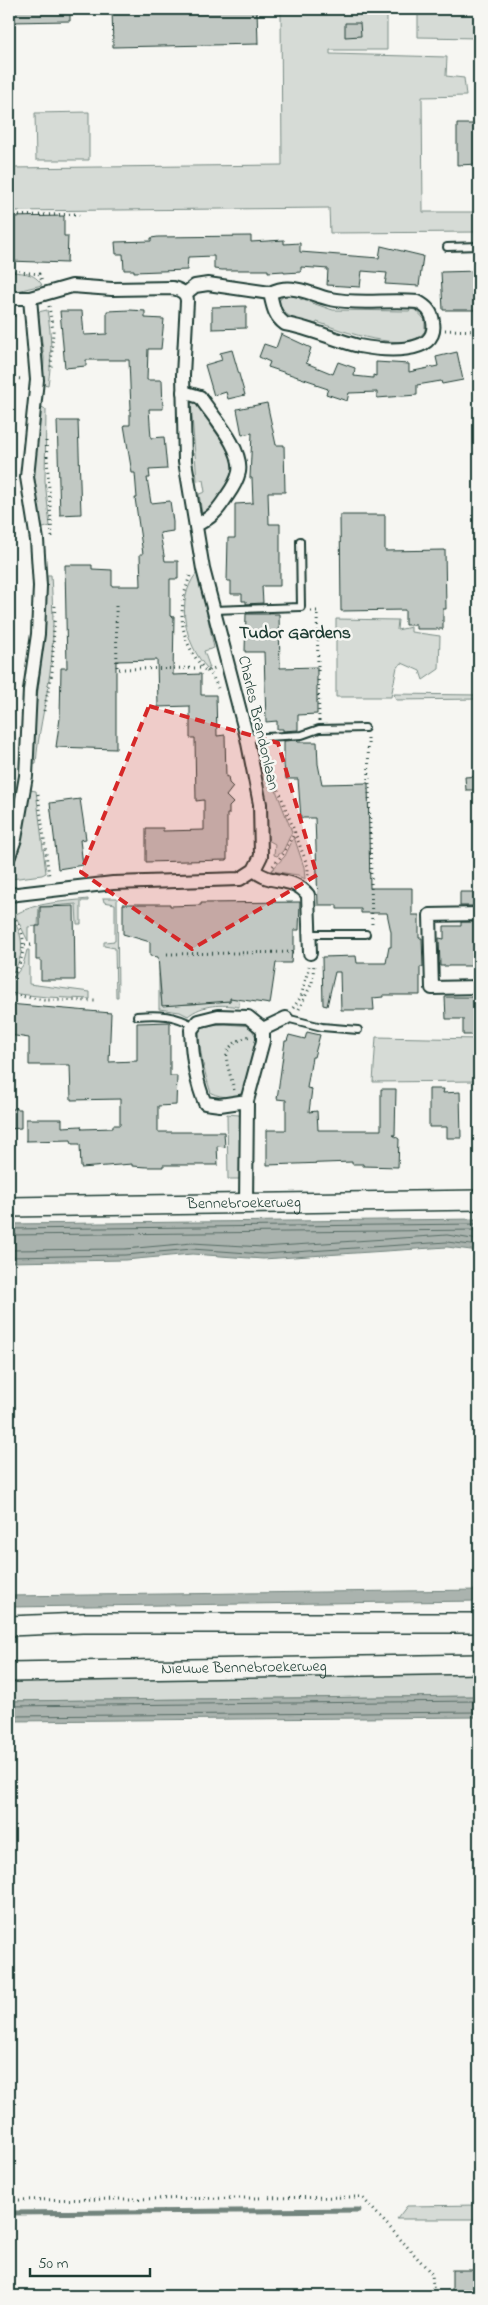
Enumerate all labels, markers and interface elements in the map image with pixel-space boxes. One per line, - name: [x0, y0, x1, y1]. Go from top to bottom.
- district label: Tudor Gardens: [239, 621, 351, 647]
- street label: Charles Brandonlaan: [231, 653, 285, 793]
- street label: Bennebroekerweg: [186, 1191, 301, 1216]
- street label: Nieuwe Bennebroekerweg: [161, 1655, 327, 1681]
- scale bar: [30, 2245, 150, 2277]
- text: 50 m: [38, 2253, 69, 2275]

